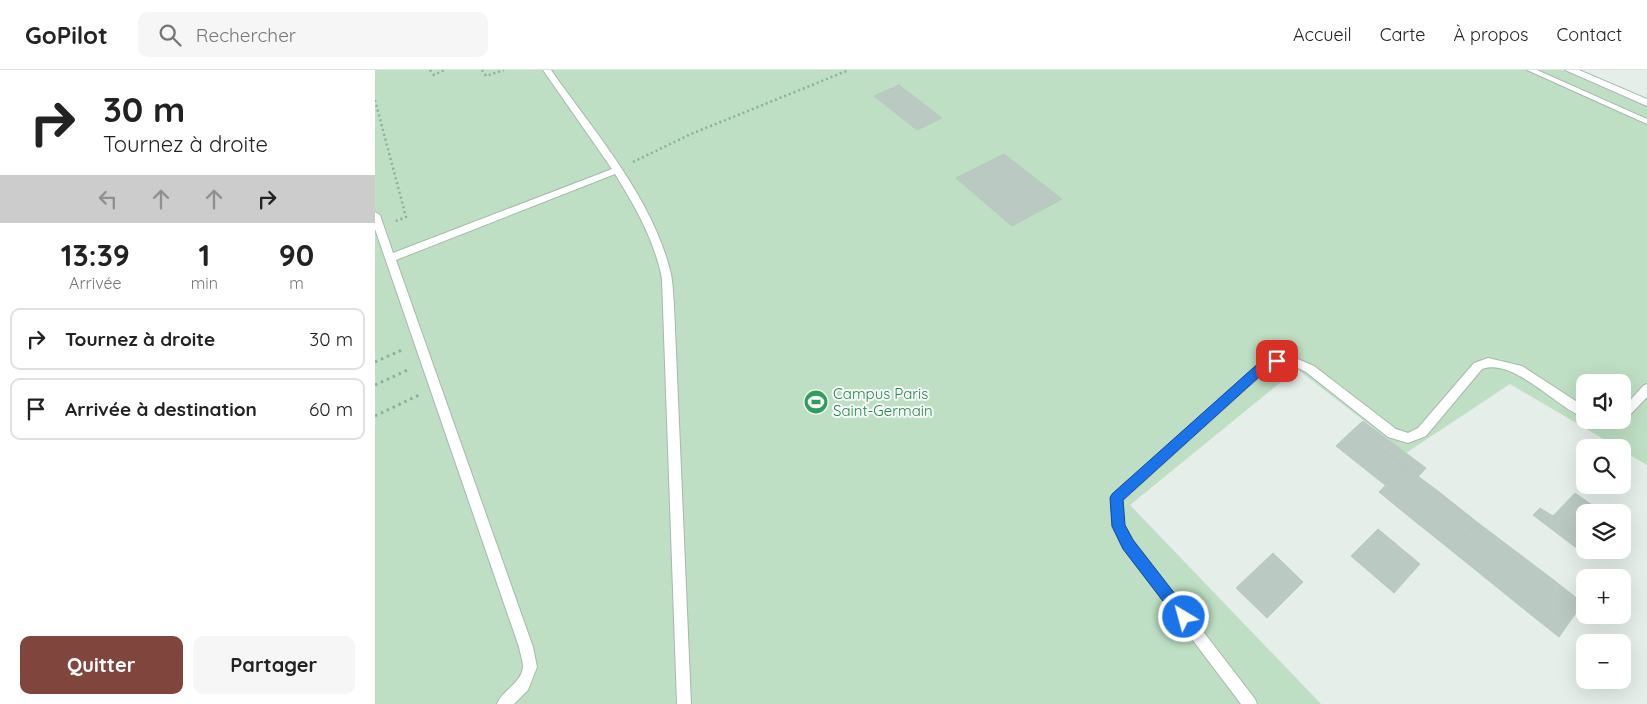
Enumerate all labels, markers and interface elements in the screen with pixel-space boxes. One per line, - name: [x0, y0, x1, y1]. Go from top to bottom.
- search box: [138, 12, 488, 57]
- text: GoPilot: [25, 20, 108, 50]
- icon: search: [156, 21, 184, 49]
- text: Rechercher: [196, 23, 296, 47]
- text: Accueil: [1293, 23, 1352, 46]
- text: Carte: [1380, 23, 1425, 46]
- text: À propos: [1453, 23, 1529, 46]
- text: Contact: [1557, 23, 1622, 46]
- text: 30 m: [103, 87, 185, 131]
- icon: right: [20, 90, 85, 155]
- text: Tournez à droite: [103, 130, 268, 158]
- icon: left: [94, 185, 122, 213]
- icon: ahead: [147, 185, 175, 213]
- icon: ahead: [200, 185, 228, 213]
- icon: right: [253, 185, 281, 213]
- text: 13:39: [61, 236, 130, 274]
- text: 1: [198, 236, 210, 274]
- text: 90: [279, 236, 314, 274]
- text: Arrivée: [69, 273, 122, 293]
- text: min: [191, 273, 218, 293]
- text: m: [289, 273, 304, 293]
- icon: right: [22, 325, 50, 353]
- text: Tournez à droite: [65, 327, 215, 351]
- text: 30 m: [309, 327, 353, 351]
- pin: [1256, 340, 1298, 382]
- icon: arrive: [1263, 347, 1291, 375]
- map controls: [1576, 374, 1631, 689]
- button: sound: [1576, 374, 1631, 429]
- place label: Campus Paris Saint-Germain: [833, 384, 933, 420]
- sports icon: Campus Paris Saint-Germain: [803, 389, 829, 415]
- icon: arrive: [22, 395, 50, 423]
- text: Arrivée à destination: [65, 397, 257, 421]
- text: 60 m: [309, 397, 353, 421]
- button: search: [1576, 439, 1631, 494]
- button: layers: [1576, 504, 1631, 559]
- button: +: [1576, 569, 1631, 624]
- position arrow: [1157, 590, 1209, 642]
- button: −: [1576, 634, 1631, 689]
- button: Quitter: [20, 636, 183, 694]
- button: Partager: [193, 636, 355, 694]

